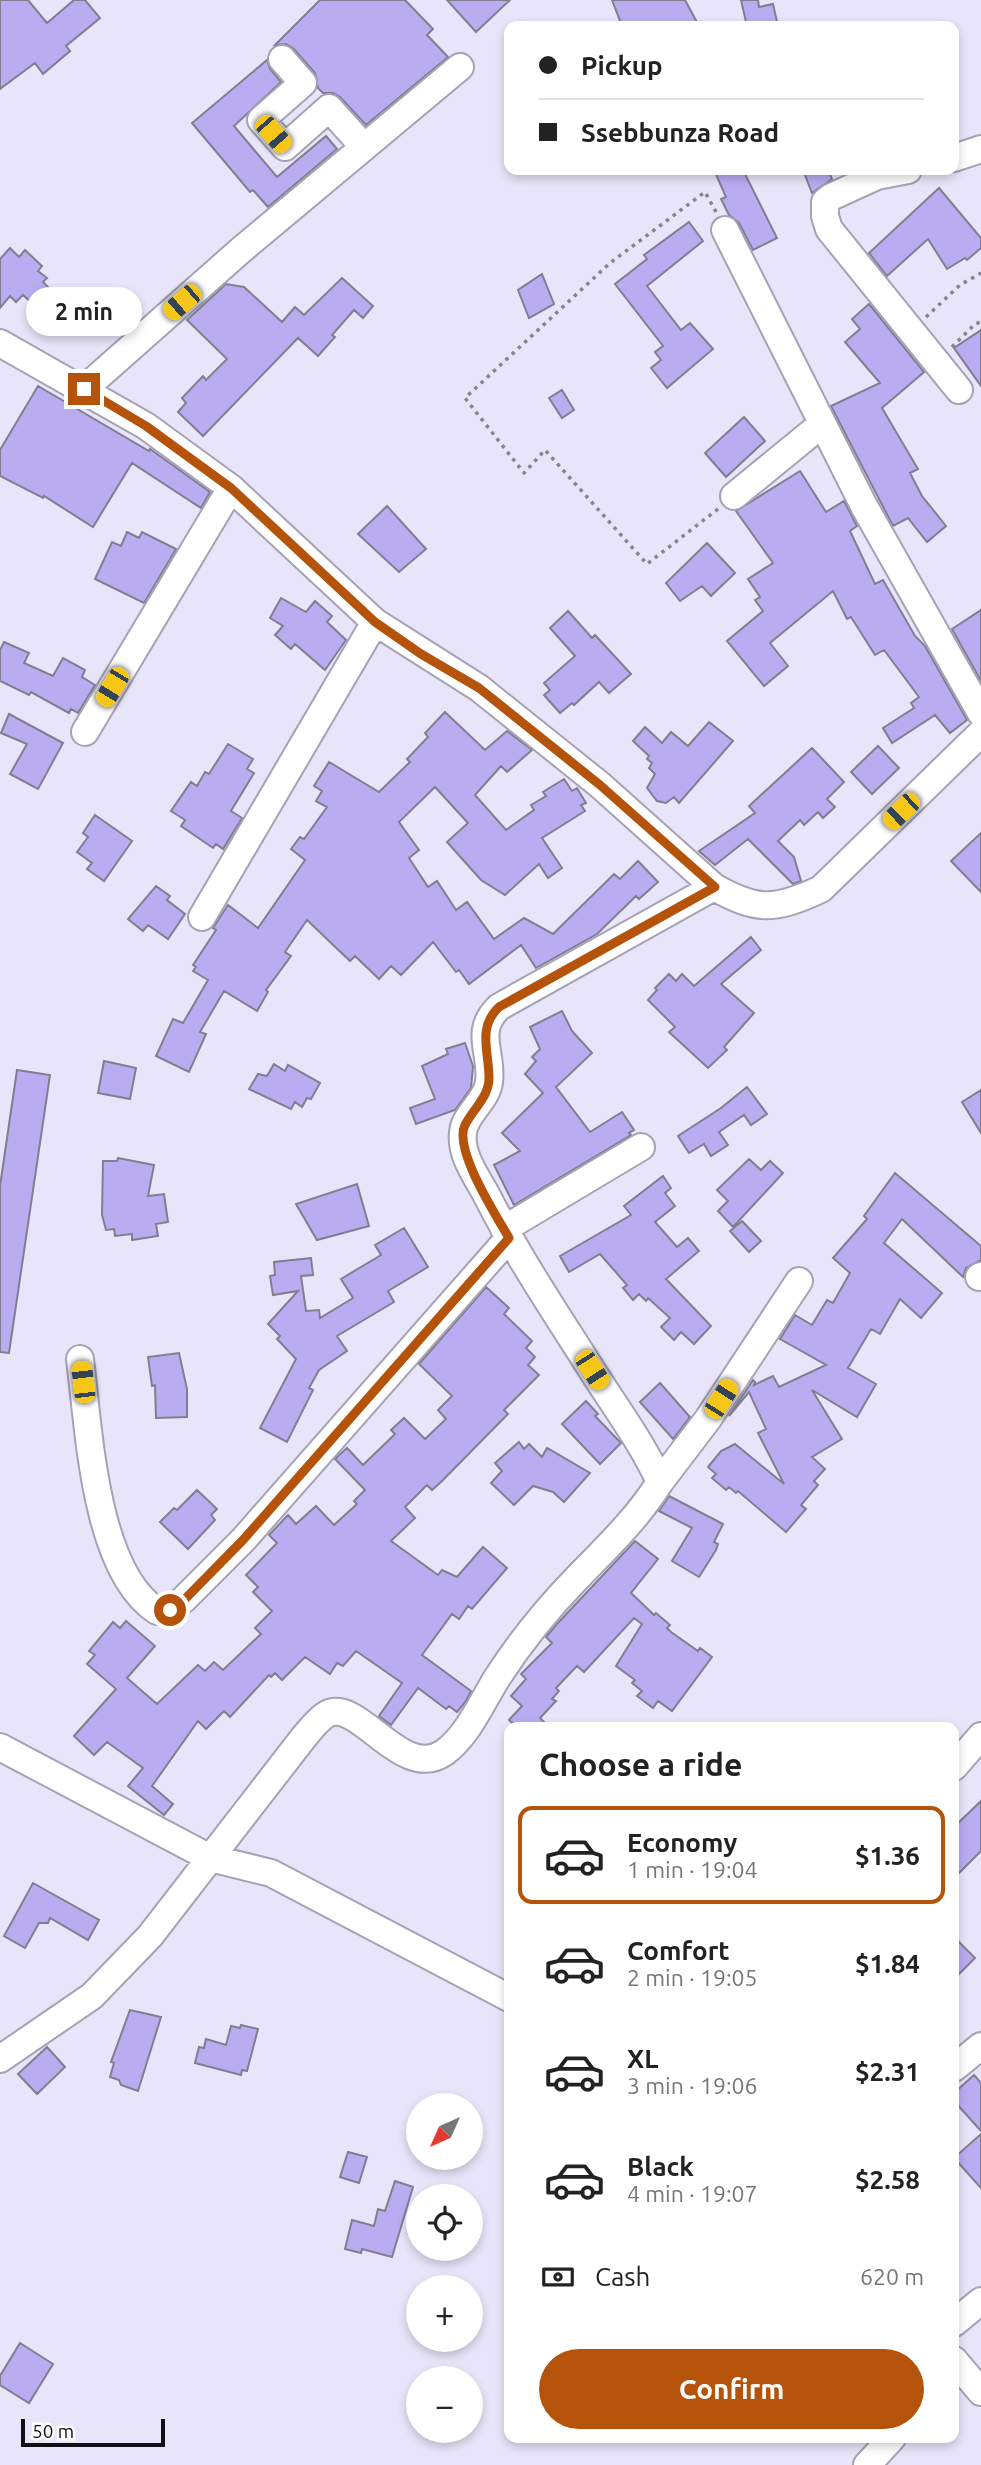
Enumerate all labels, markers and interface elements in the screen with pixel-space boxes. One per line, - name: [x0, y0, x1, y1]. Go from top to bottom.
- text: Pickup: [581, 51, 663, 80]
- car: [252, 111, 295, 157]
- text: Ssebbunza Road: [581, 118, 779, 147]
- car: [160, 280, 205, 324]
- callout: 2 min: [26, 288, 142, 336]
- text: 2 min: [55, 299, 113, 324]
- route end: [68, 373, 100, 405]
- car: [93, 664, 132, 710]
- car: [879, 789, 924, 833]
- car: [572, 1347, 613, 1393]
- car: [71, 1360, 96, 1404]
- car: [701, 1376, 742, 1422]
- route start: [154, 1594, 186, 1626]
- text: Choose a ride: [539, 1746, 742, 1782]
- icon: car: [543, 1824, 606, 1887]
- text: Economy: [627, 1828, 737, 1857]
- text: $1.36: [855, 1841, 920, 1870]
- text: 1 min · 19:04: [627, 1857, 758, 1882]
- icon: car: [543, 1932, 606, 1995]
- text: Comfort: [627, 1936, 730, 1965]
- text: $1.84: [855, 1949, 920, 1978]
- text: 2 min · 19:05: [627, 1965, 758, 1990]
- icon: car: [543, 2040, 606, 2103]
- text: XL: [627, 2044, 658, 2073]
- text: $2.31: [855, 2057, 920, 2086]
- text: 3 min · 19:06: [627, 2073, 758, 2098]
- north arrow: [406, 2093, 483, 2170]
- map controls: [406, 2093, 483, 2443]
- icon: car: [543, 2148, 606, 2211]
- text: Black: [627, 2152, 694, 2181]
- text: $2.58: [855, 2165, 920, 2194]
- text: 4 min · 19:07: [627, 2181, 758, 2206]
- button: locate: [406, 2184, 483, 2261]
- icon: cash: [539, 2258, 577, 2296]
- text: Cash: [595, 2262, 650, 2291]
- text: 620 m: [860, 2264, 924, 2289]
- button: +: [406, 2275, 483, 2352]
- button: Confirm: [539, 2349, 924, 2429]
- button: −: [406, 2366, 483, 2443]
- scale bar: [21, 2416, 164, 2448]
- text: 50 m: [32, 2420, 74, 2442]

